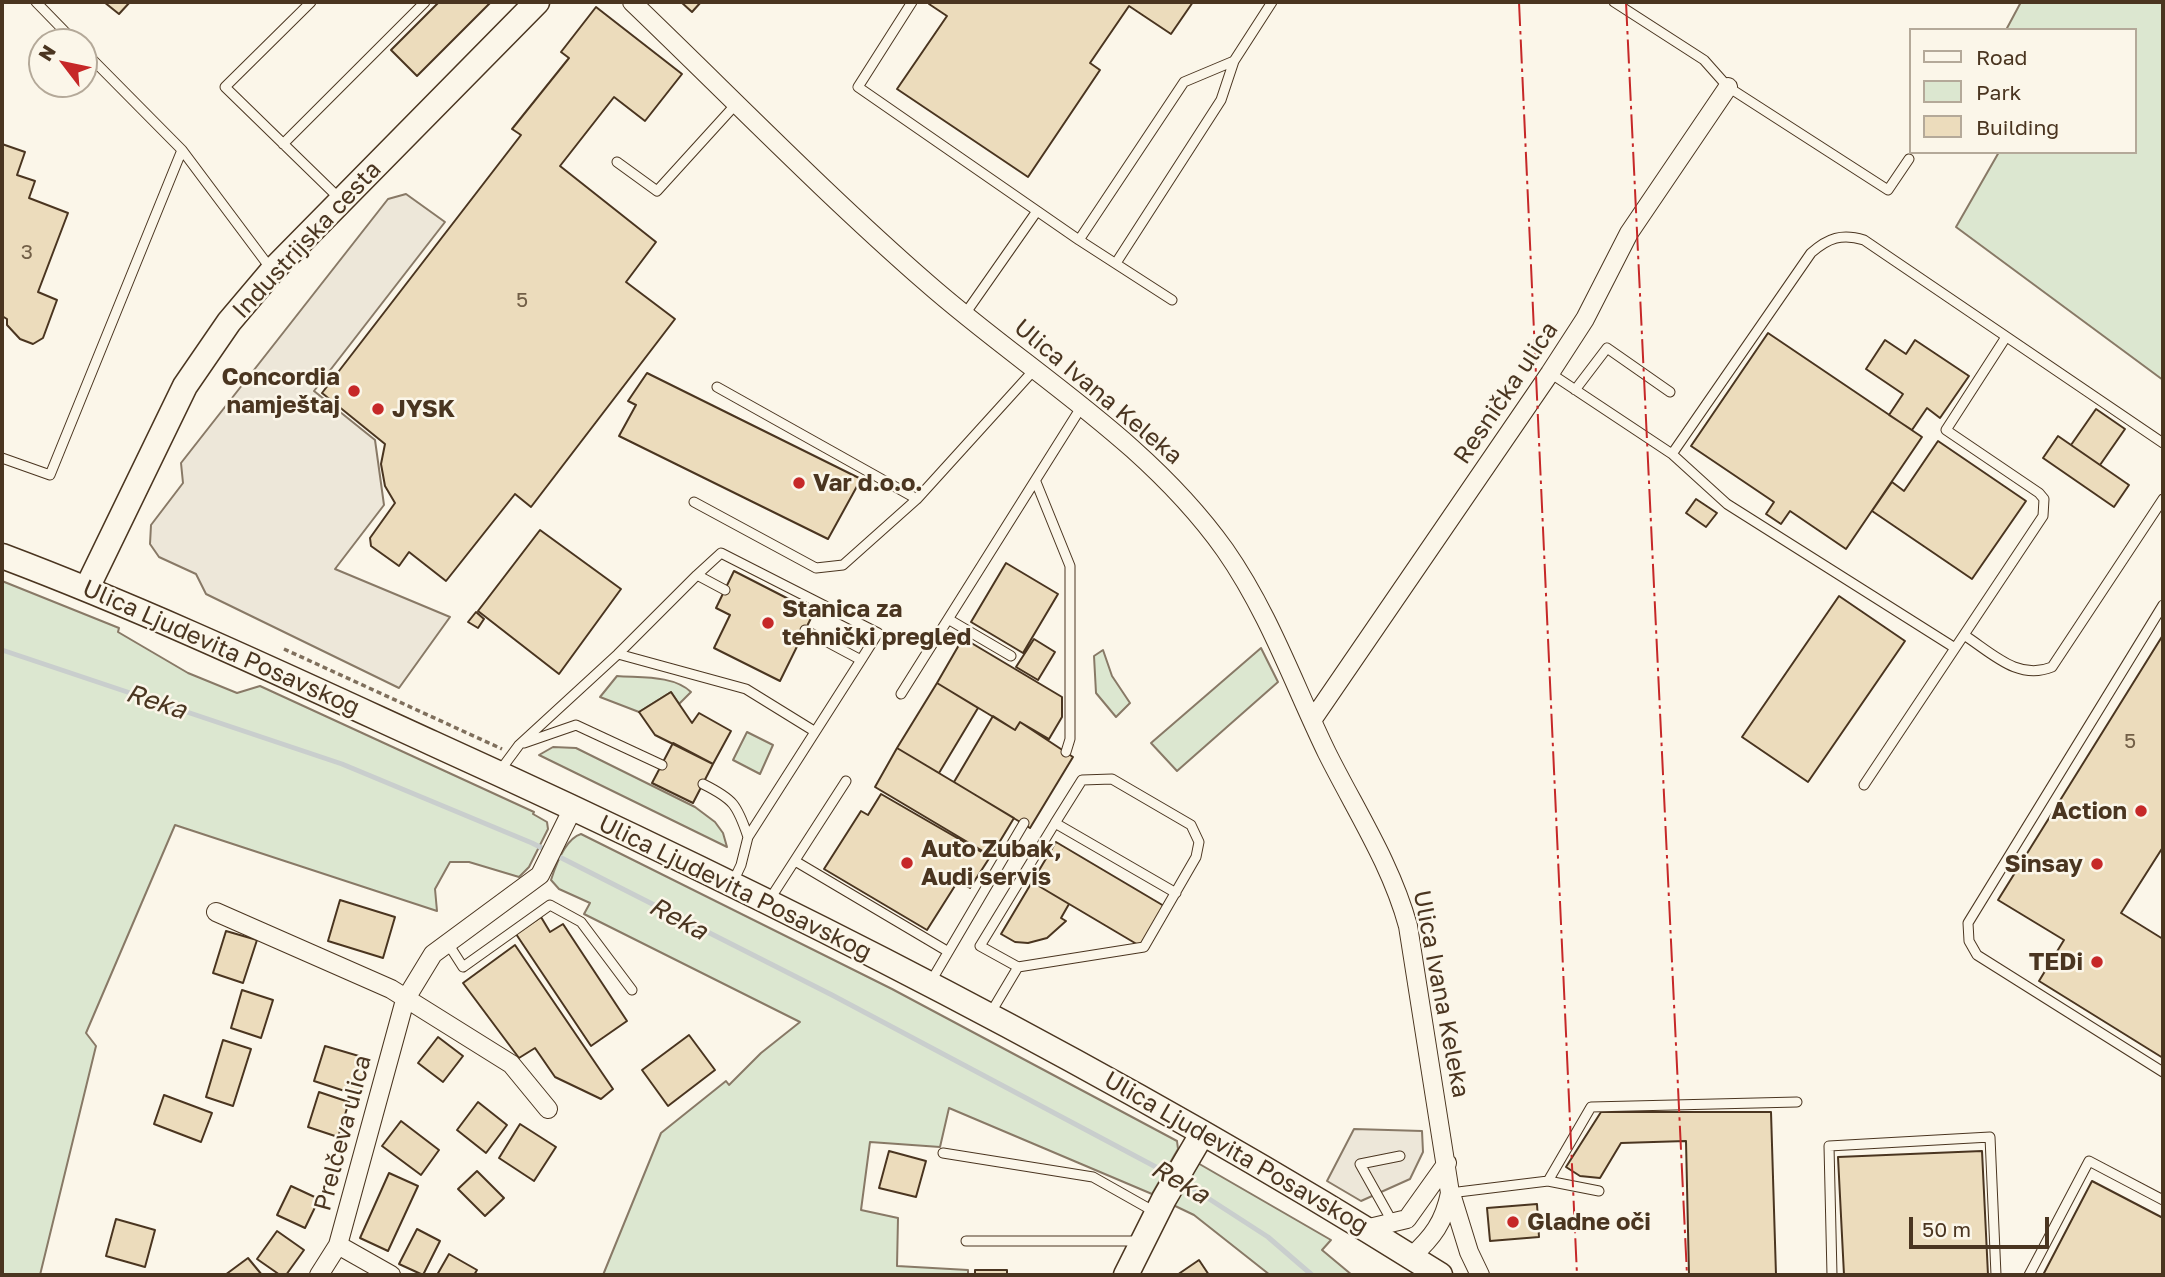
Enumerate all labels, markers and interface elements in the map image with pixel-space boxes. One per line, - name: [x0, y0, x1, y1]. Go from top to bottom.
- north arrow: [28, 28, 98, 98]
- legend: [1910, 28, 2137, 154]
- text: N: [33, 40, 60, 65]
- text: Road: [1976, 44, 2027, 70]
- text: Park: [1976, 79, 2021, 105]
- text: Building: [1976, 114, 2059, 140]
- street label: Industrijska cesta: [227, 155, 387, 325]
- house number: 3: [21, 239, 33, 265]
- house number: 5: [516, 287, 528, 313]
- street label: Ulica Ivana Keleka: [1008, 313, 1188, 471]
- street label: Resnička ulica: [1448, 316, 1564, 470]
- place label: Concordia namještaj: [222, 363, 340, 419]
- marker: Concordia namještaj: [346, 383, 362, 399]
- place label: JYSK: [392, 395, 455, 423]
- marker: JYSK: [370, 401, 386, 417]
- place label: Var d.o.o.: [813, 469, 923, 497]
- marker: Var d.o.o.: [791, 475, 807, 491]
- street label: Ulica Ljudevita Posavskog: [78, 574, 364, 722]
- place label: Stanica za tehnički pregled: [782, 595, 971, 651]
- marker: Stanica za tehnički pregled: [760, 615, 776, 631]
- water label: Reka: [122, 678, 190, 726]
- house number: 5: [2124, 728, 2136, 754]
- place label: Action: [2051, 797, 2127, 825]
- marker: Action: [2133, 803, 2149, 819]
- street label: Ulica Ljudevita Posavskog: [594, 809, 876, 967]
- place label: Auto Zubak, Audi servis: [921, 835, 1062, 891]
- place label: Sinsay: [2004, 850, 2083, 878]
- marker: Auto Zubak, Audi servis: [899, 855, 915, 871]
- marker: Sinsay: [2089, 856, 2105, 872]
- street label: Ulica Ivana Keleka: [1407, 888, 1475, 1100]
- water label: Reka: [643, 891, 713, 947]
- place label: TEDi: [2029, 948, 2083, 976]
- marker: TEDi: [2089, 954, 2105, 970]
- street label: Prelčeva ulica: [308, 1052, 378, 1214]
- street label: Ulica Ljudevita Posavskog: [1099, 1065, 1373, 1241]
- water label: Reka: [1146, 1153, 1214, 1211]
- scale bar: [1913, 1204, 2053, 1248]
- place label: Gladne oči: [1527, 1208, 1651, 1236]
- marker: Gladne oči: [1505, 1214, 1521, 1230]
- text: 50 m: [1922, 1216, 1971, 1242]

